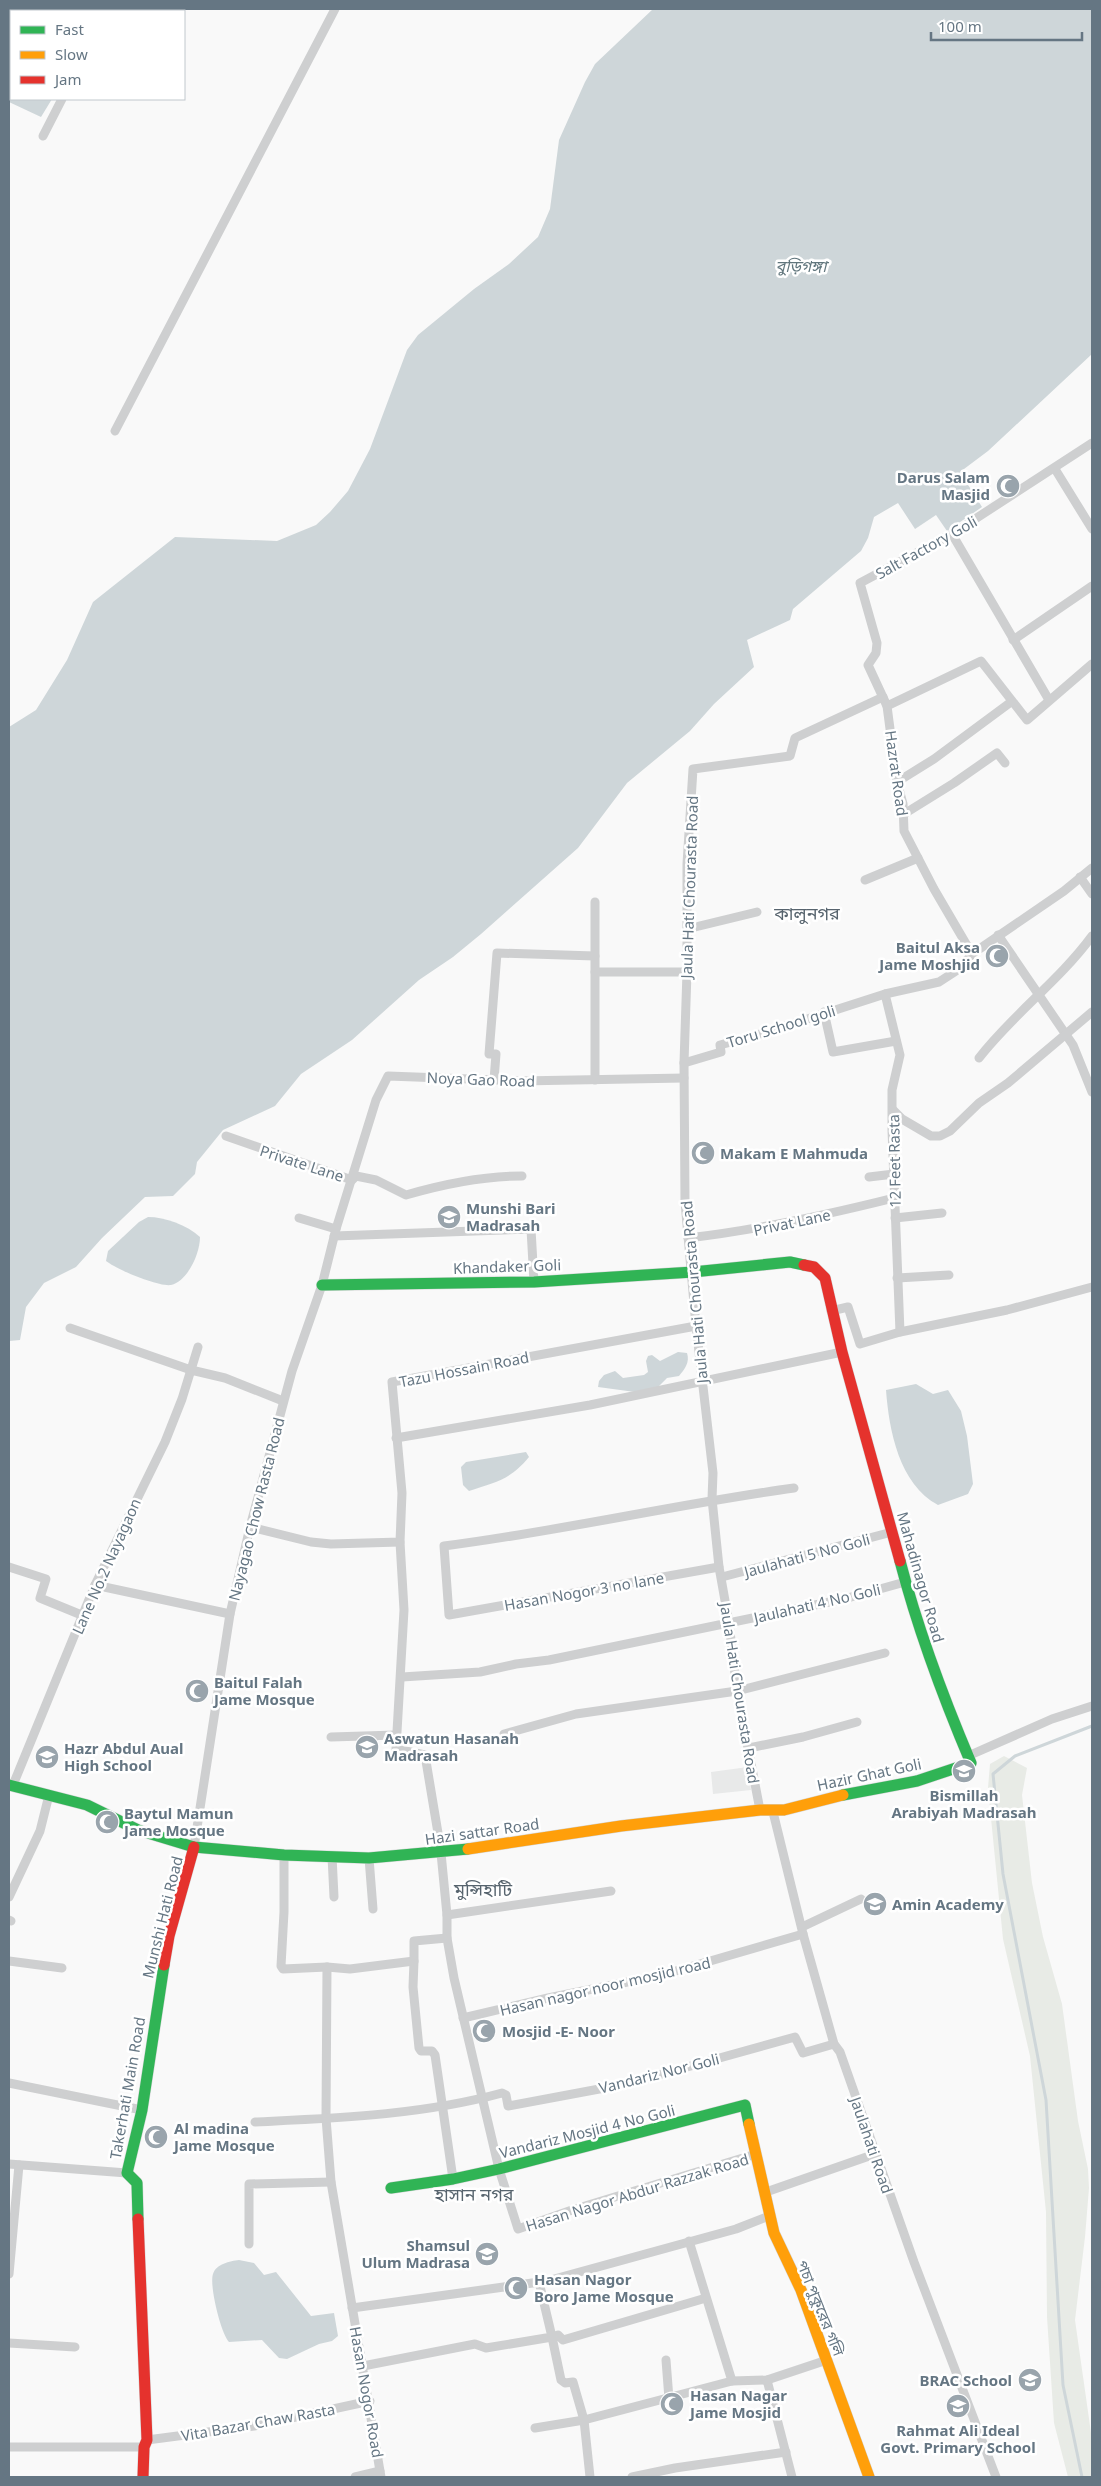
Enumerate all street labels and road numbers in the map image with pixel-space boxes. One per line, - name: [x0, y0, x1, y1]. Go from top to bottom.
- street label: Salt Factory Goli: [872, 511, 980, 583]
- street label: Hazrat Road: [881, 729, 913, 817]
- street label: Jaula Hati Chourasta Road: [676, 795, 702, 981]
- street label: Toru School goli: [724, 1000, 838, 1052]
- street label: Noya Gao Road: [426, 1067, 536, 1091]
- street label: 12 Feet Rasta: [883, 1114, 905, 1208]
- street label: Private Lane: [258, 1140, 346, 1186]
- street label: Jaula Hati Chourasta Road: [676, 1200, 712, 1386]
- street label: Privat Lane: [752, 1204, 832, 1240]
- street label: Khandaker Goli: [453, 1254, 561, 1278]
- street label: Tazu Hossain Road: [397, 1347, 531, 1391]
- street label: Nayagao Chow Rasta Road: [224, 1415, 288, 1603]
- street label: Lane No.2 Nayagaon: [67, 1495, 145, 1637]
- street label: Mahadinagor Road: [893, 1509, 949, 1645]
- street label: Jaulahati 5 No Goli: [740, 1529, 872, 1582]
- street label: Hasan Nogor 3 no lane: [503, 1567, 665, 1615]
- street label: Jaulahati 4 No Goli: [750, 1579, 882, 1628]
- street label: Jaula Hati Chourasta Road: [715, 1599, 764, 1785]
- street label: Hazir Ghat Goli: [815, 1753, 923, 1795]
- street label: Hazi sattar Road: [423, 1813, 541, 1849]
- street label: Munshi Hati Road: [137, 1854, 187, 1980]
- street label: Hasan nagor noor mosjid road: [498, 1952, 712, 2020]
- street label: Takerhati Main Road: [105, 2015, 149, 2161]
- street label: Vandariz Nor Goli: [597, 2048, 721, 2098]
- street label: Jaulahati Road: [845, 2092, 898, 2196]
- street label: Vandariz Mosjid 4 No Goli: [497, 2099, 677, 2163]
- street label: Hasan Nagor Abdur Razzak Road: [523, 2149, 751, 2235]
- street label: পচা পুকুরের গলি: [793, 2257, 850, 2360]
- street label: Hasan Nogor Road: [346, 2325, 388, 2459]
- street label: Vita Bazar Chaw Rasta: [179, 2399, 337, 2445]

